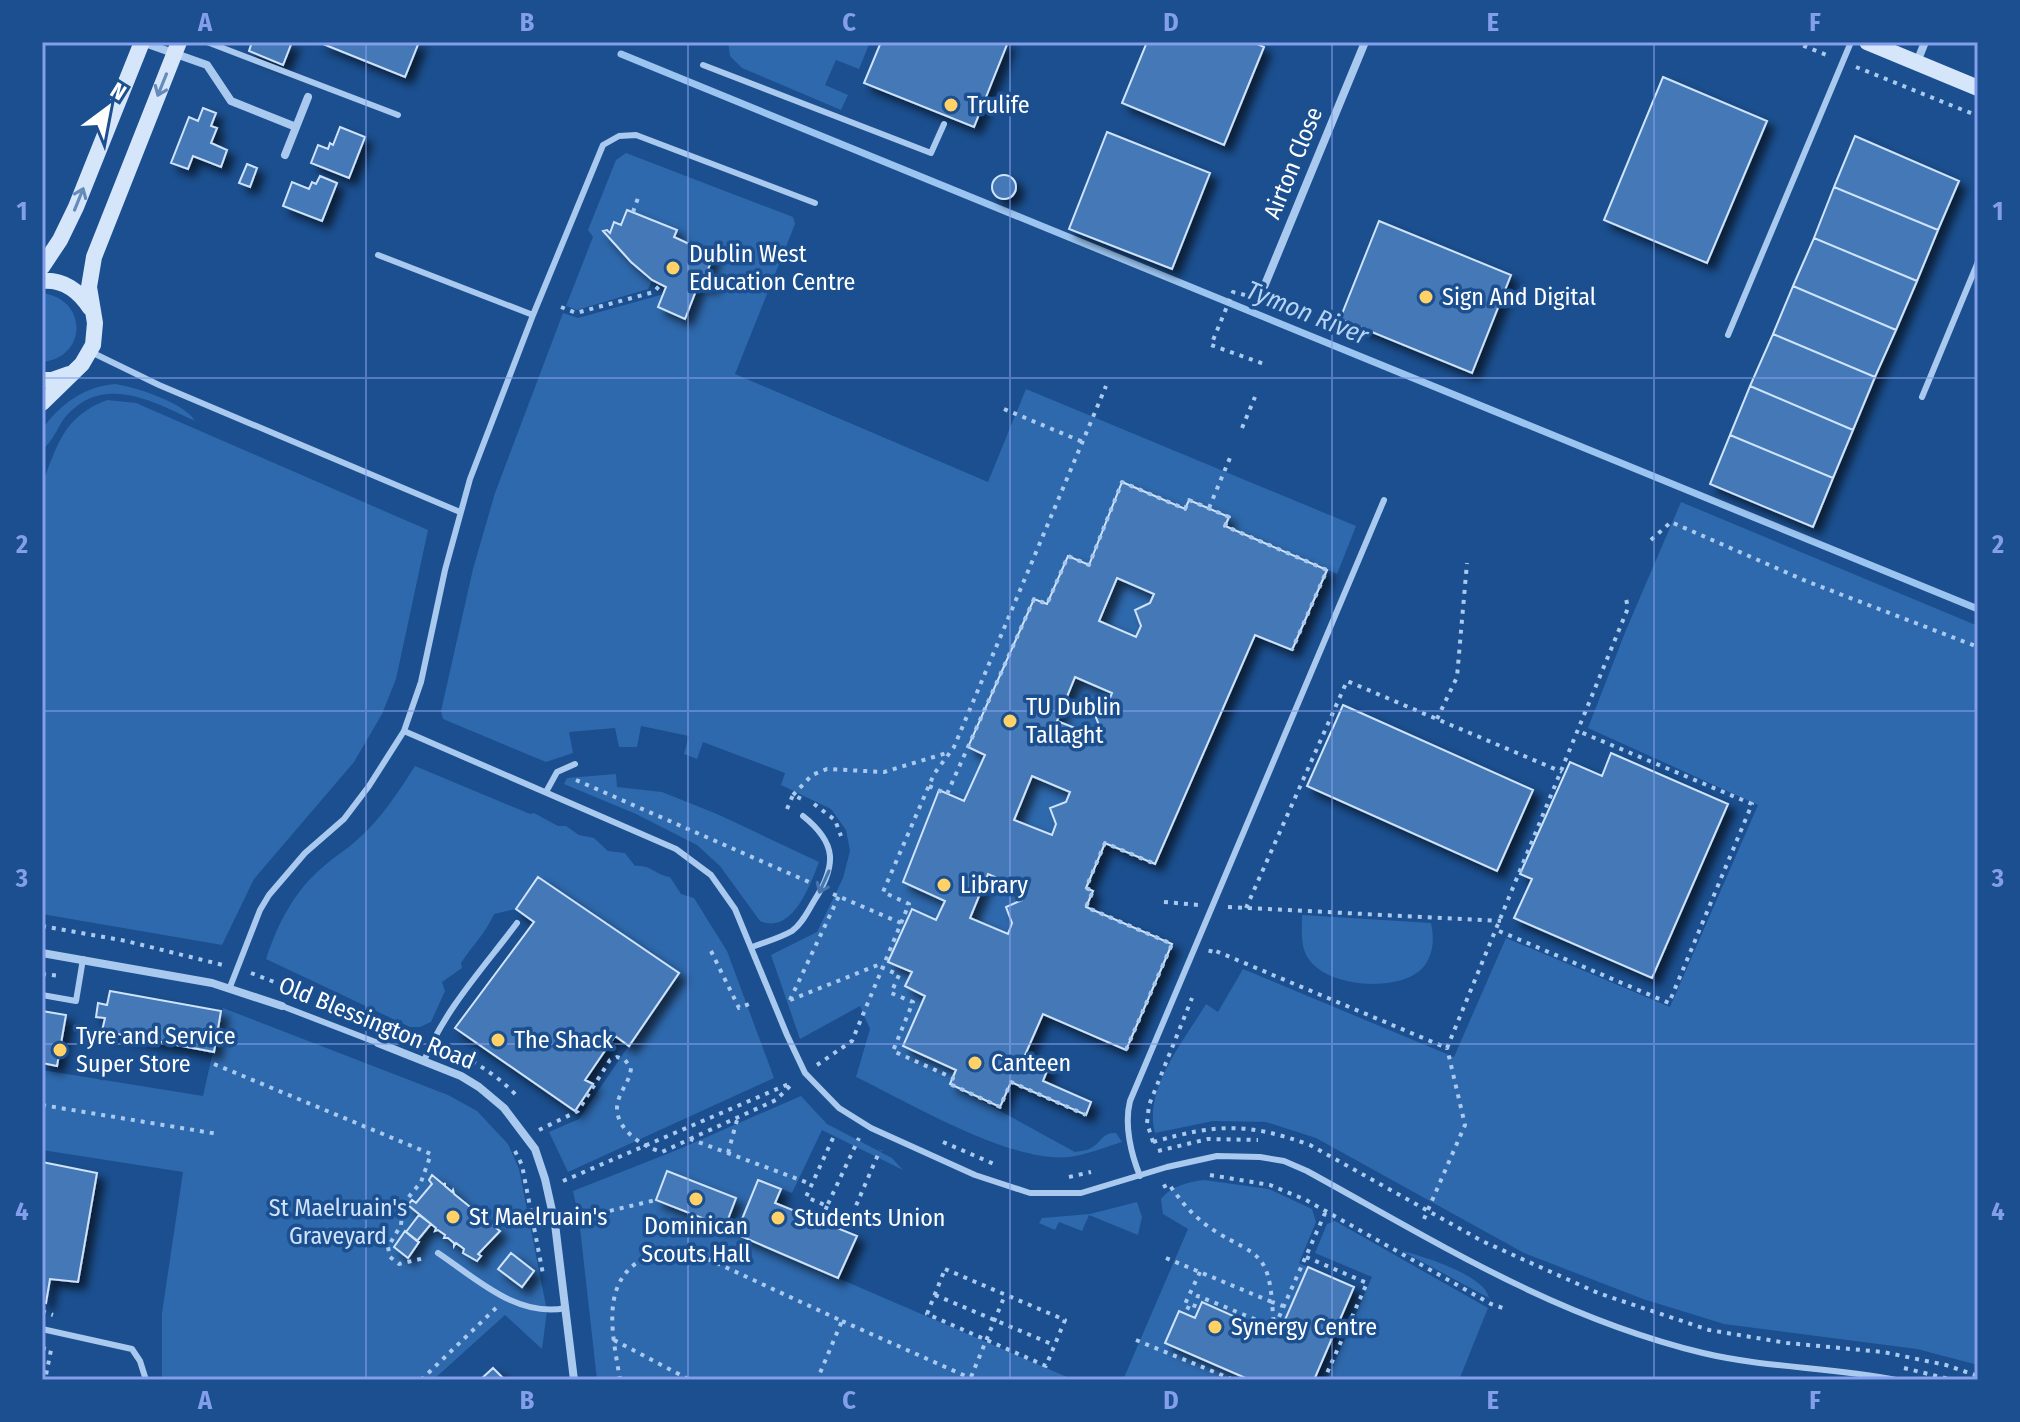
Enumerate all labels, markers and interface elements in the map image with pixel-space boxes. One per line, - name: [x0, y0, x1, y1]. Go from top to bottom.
- text: A: [197, 7, 213, 38]
- text: B: [520, 7, 535, 38]
- text: C: [842, 7, 856, 38]
- text: D: [1163, 7, 1179, 38]
- text: E: [1487, 7, 1499, 38]
- text: F: [1809, 7, 1821, 38]
- north arrow: [68, 68, 148, 148]
- one-way arrow: [154, 72, 168, 97]
- text: N: [106, 77, 131, 106]
- place label: Trulife: [967, 91, 1030, 119]
- marker: Trulife: [942, 96, 960, 114]
- street label: Airton Close: [1258, 103, 1328, 223]
- one-way arrow: [72, 187, 87, 212]
- text: 1: [17, 196, 28, 227]
- text: 1: [1993, 196, 2004, 227]
- place label: Dublin West Education Centre: [689, 240, 855, 296]
- marker: Dublin West Education Centre: [664, 259, 682, 277]
- water label: Tymon River: [1241, 274, 1374, 352]
- place label: Sign And Digital: [1442, 283, 1596, 311]
- marker: Sign And Digital: [1417, 288, 1435, 306]
- text: 2: [15, 529, 28, 560]
- text: 2: [1991, 529, 2004, 560]
- place label: TU Dublin Tallaght: [1026, 693, 1121, 749]
- marker: TU Dublin Tallaght: [1001, 712, 1019, 730]
- text: 3: [15, 863, 28, 894]
- text: 3: [1991, 863, 2004, 894]
- one-way arrow: [815, 869, 830, 894]
- place label: Library: [960, 871, 1028, 899]
- marker: Library: [935, 876, 953, 894]
- street label: Old Blessington Road: [275, 971, 479, 1075]
- place label: Tyre and Service Super Store: [76, 1022, 236, 1078]
- place label: The Shack: [514, 1026, 614, 1054]
- marker: The Shack: [489, 1031, 507, 1049]
- marker: Tyre and Service Super Store: [51, 1041, 69, 1059]
- place label: Canteen: [991, 1049, 1071, 1077]
- marker: Canteen: [966, 1054, 984, 1072]
- marker: Dominican Scouts Hall: [687, 1190, 705, 1208]
- park label: St Maelruain's Graveyard: [269, 1194, 407, 1250]
- text: 4: [15, 1196, 29, 1227]
- text: 4: [1991, 1196, 2005, 1227]
- place label: St Maelruain's: [469, 1203, 607, 1231]
- place label: Students Union: [794, 1204, 946, 1232]
- marker: St Maelruain's: [444, 1208, 462, 1226]
- marker: Students Union: [769, 1209, 787, 1227]
- place label: Dominican Scouts Hall: [641, 1212, 751, 1268]
- place label: Synergy Centre: [1231, 1313, 1377, 1341]
- marker: Synergy Centre: [1206, 1318, 1224, 1336]
- text: A: [197, 1385, 213, 1416]
- text: B: [520, 1385, 535, 1416]
- text: C: [842, 1385, 856, 1416]
- text: D: [1163, 1385, 1179, 1416]
- text: E: [1487, 1385, 1499, 1416]
- text: F: [1809, 1385, 1821, 1416]

